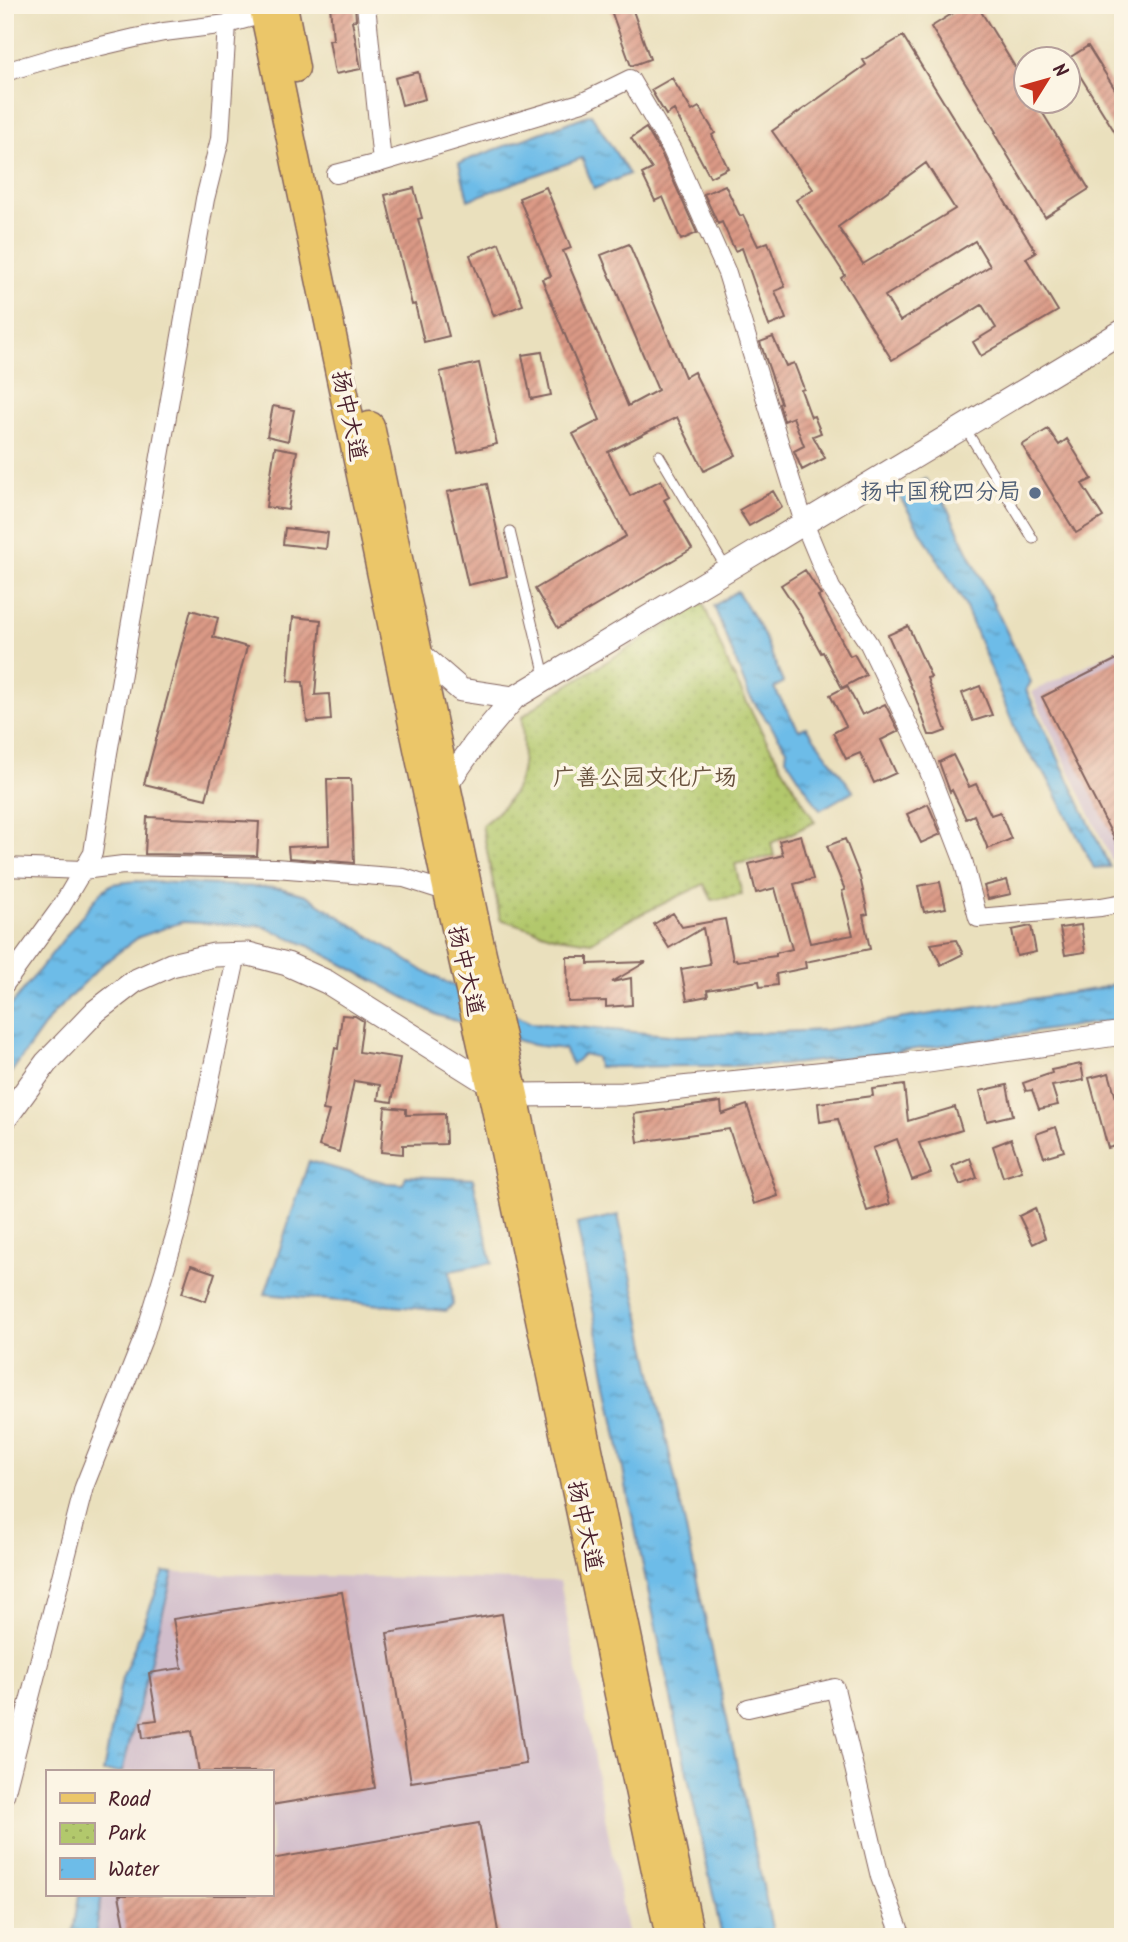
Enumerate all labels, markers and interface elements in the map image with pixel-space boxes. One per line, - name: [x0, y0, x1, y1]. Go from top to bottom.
- north arrow: [1012, 46, 1082, 116]
- text: N: [1043, 57, 1075, 85]
- street label: 扬中大道: [321, 367, 375, 465]
- place label: 扬中国税四分局: [860, 475, 1021, 511]
- marker: 扬中国税四分局: [1027, 485, 1043, 501]
- park label: 广善公园文化广场: [553, 761, 737, 797]
- street label: 扬中大道: [437, 922, 493, 1020]
- street label: 扬中大道: [557, 1477, 611, 1575]
- legend: [46, 1770, 273, 1896]
- text: Road: [108, 1784, 151, 1817]
- text: Park: [108, 1818, 146, 1851]
- text: Water: [108, 1854, 160, 1887]

